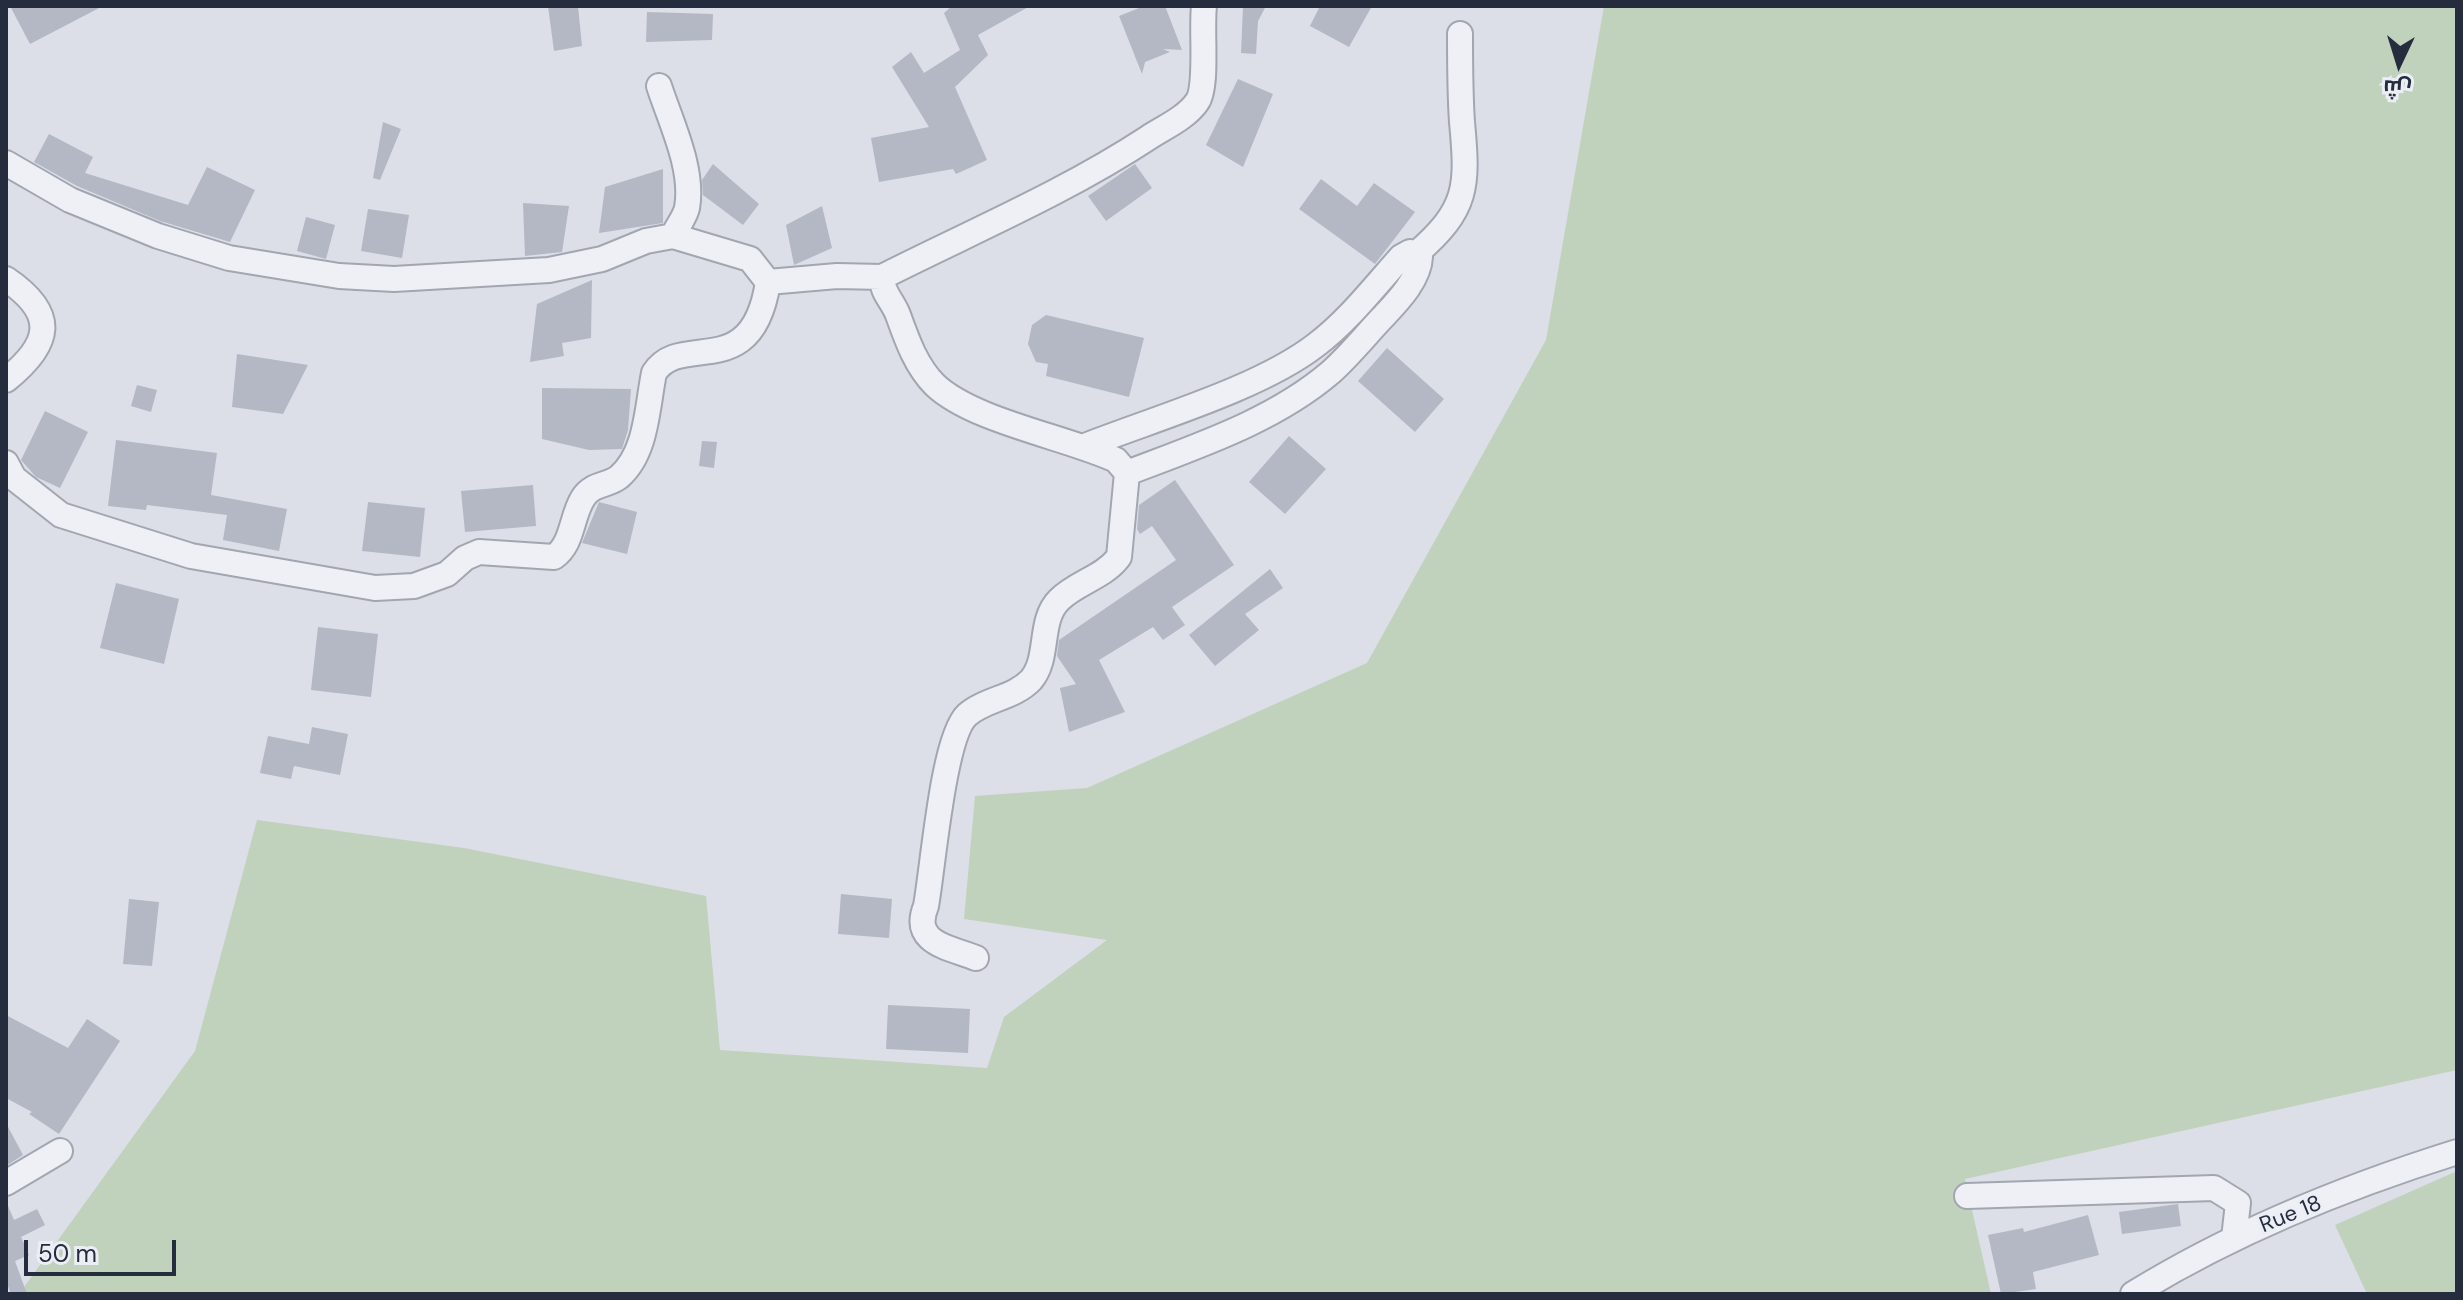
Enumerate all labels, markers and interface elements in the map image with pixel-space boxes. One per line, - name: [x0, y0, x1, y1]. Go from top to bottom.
- north arrow: [2359, 24, 2439, 104]
- text: ش: [2382, 73, 2412, 104]
- street label: Rue 18: [2256, 1191, 2326, 1239]
- scale bar: [28, 1224, 180, 1274]
- text: 50 m: [38, 1238, 97, 1269]

